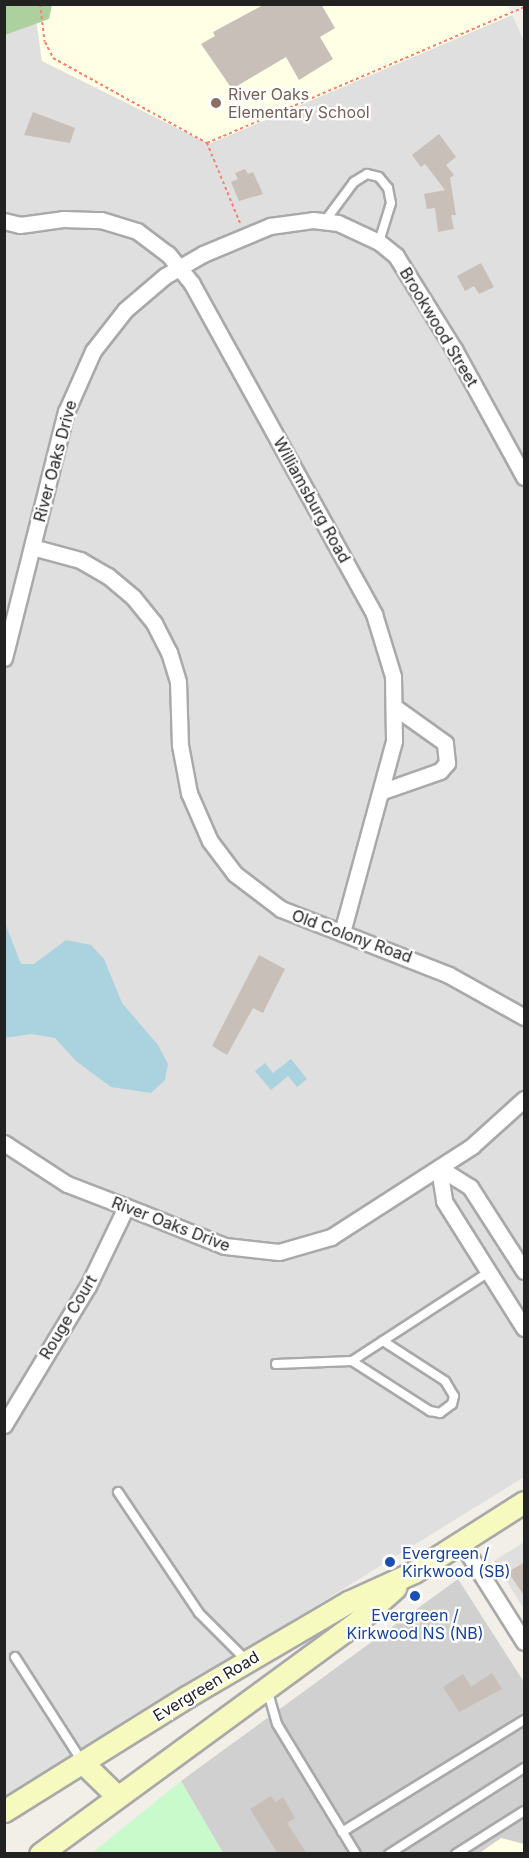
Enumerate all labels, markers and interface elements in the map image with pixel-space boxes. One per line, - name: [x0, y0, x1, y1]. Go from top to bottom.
- place label: River Oaks Elementary School: [228, 84, 370, 122]
- marker: River Oaks Elementary School: [209, 96, 223, 110]
- street label: Brookwood Street: [396, 264, 482, 390]
- street label: River Oaks Drive: [30, 398, 80, 524]
- street label: Williamsburg Road: [270, 434, 354, 566]
- street label: Old Colony Road: [289, 905, 415, 967]
- street label: River Oaks Drive: [109, 1193, 233, 1255]
- street label: Rouge Court: [35, 1271, 101, 1363]
- place label: Evergreen / Kirkwood (SB): [402, 1543, 511, 1581]
- marker: Evergreen / Kirkwood (SB): [383, 1555, 397, 1569]
- marker: Evergreen / Kirkwood NS (NB): [408, 1589, 422, 1603]
- place label: Evergreen / Kirkwood NS (NB): [346, 1605, 484, 1643]
- street label: Evergreen Road: [150, 1647, 262, 1725]

